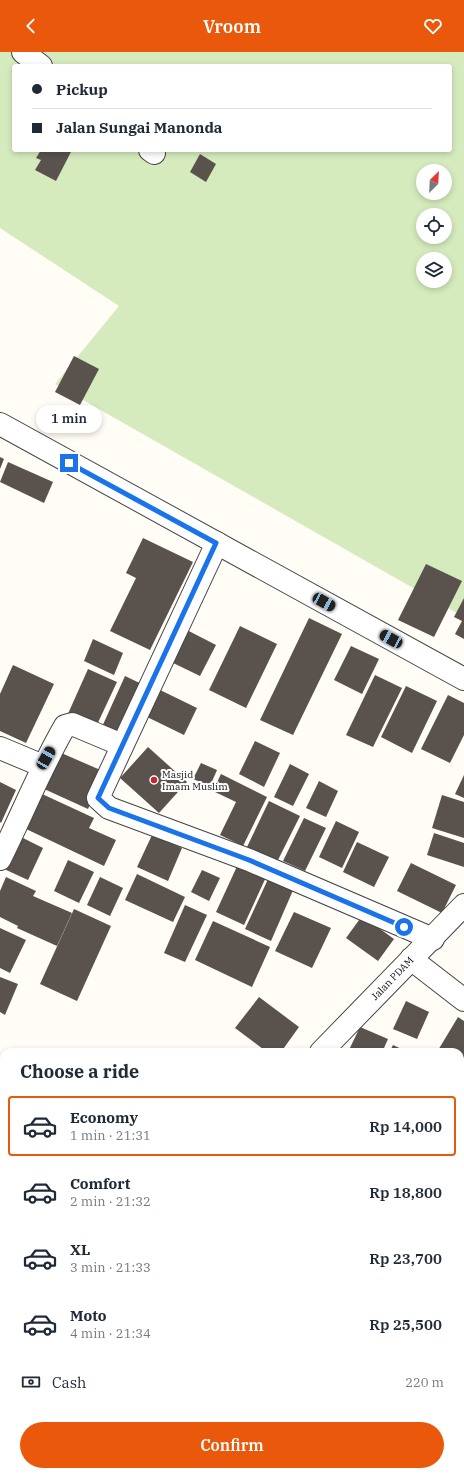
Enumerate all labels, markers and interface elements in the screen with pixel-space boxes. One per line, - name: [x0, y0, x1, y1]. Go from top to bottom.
- icon: back: [20, 15, 42, 37]
- text: Vroom: [203, 15, 261, 38]
- icon: heart: [422, 15, 444, 37]
- text: Pickup: [56, 80, 108, 99]
- text: Jalan Sungai Manonda: [56, 118, 222, 137]
- north arrow: [416, 164, 452, 200]
- map controls: [416, 164, 452, 288]
- button: locate: [416, 208, 452, 244]
- button: layers: [416, 252, 452, 288]
- callout: 1 min: [36, 405, 102, 433]
- text: 1 min: [51, 410, 87, 427]
- route end: [60, 454, 78, 472]
- car: [311, 591, 337, 613]
- car: [378, 628, 404, 650]
- car: [35, 745, 57, 771]
- place label: Masjid Imam Muslim: [162, 768, 228, 793]
- marker: Masjid Imam Muslim: [149, 775, 159, 785]
- route start: [395, 918, 413, 936]
- street label: Jalan PDAM: [368, 954, 417, 1003]
- text: Choose a ride: [20, 1060, 139, 1083]
- icon: car: [22, 1108, 58, 1144]
- text: Economy: [70, 1108, 138, 1127]
- text: Rp 14,000: [369, 1117, 442, 1136]
- text: 1 min · 21:31: [70, 1127, 151, 1144]
- icon: car: [22, 1174, 58, 1210]
- text: Comfort: [70, 1174, 130, 1193]
- text: Rp 18,800: [369, 1183, 442, 1202]
- text: 2 min · 21:32: [70, 1193, 151, 1210]
- icon: car: [22, 1240, 58, 1276]
- text: XL: [70, 1240, 90, 1259]
- text: Rp 23,700: [369, 1249, 442, 1268]
- text: 3 min · 21:33: [70, 1259, 151, 1276]
- icon: car: [22, 1306, 58, 1342]
- text: Moto: [70, 1306, 107, 1325]
- text: Rp 25,500: [369, 1315, 442, 1334]
- text: 4 min · 21:34: [70, 1325, 151, 1342]
- icon: cash: [20, 1371, 42, 1393]
- text: Cash: [52, 1373, 86, 1392]
- text: 220 m: [405, 1374, 444, 1391]
- button: Confirm: [20, 1422, 444, 1468]

